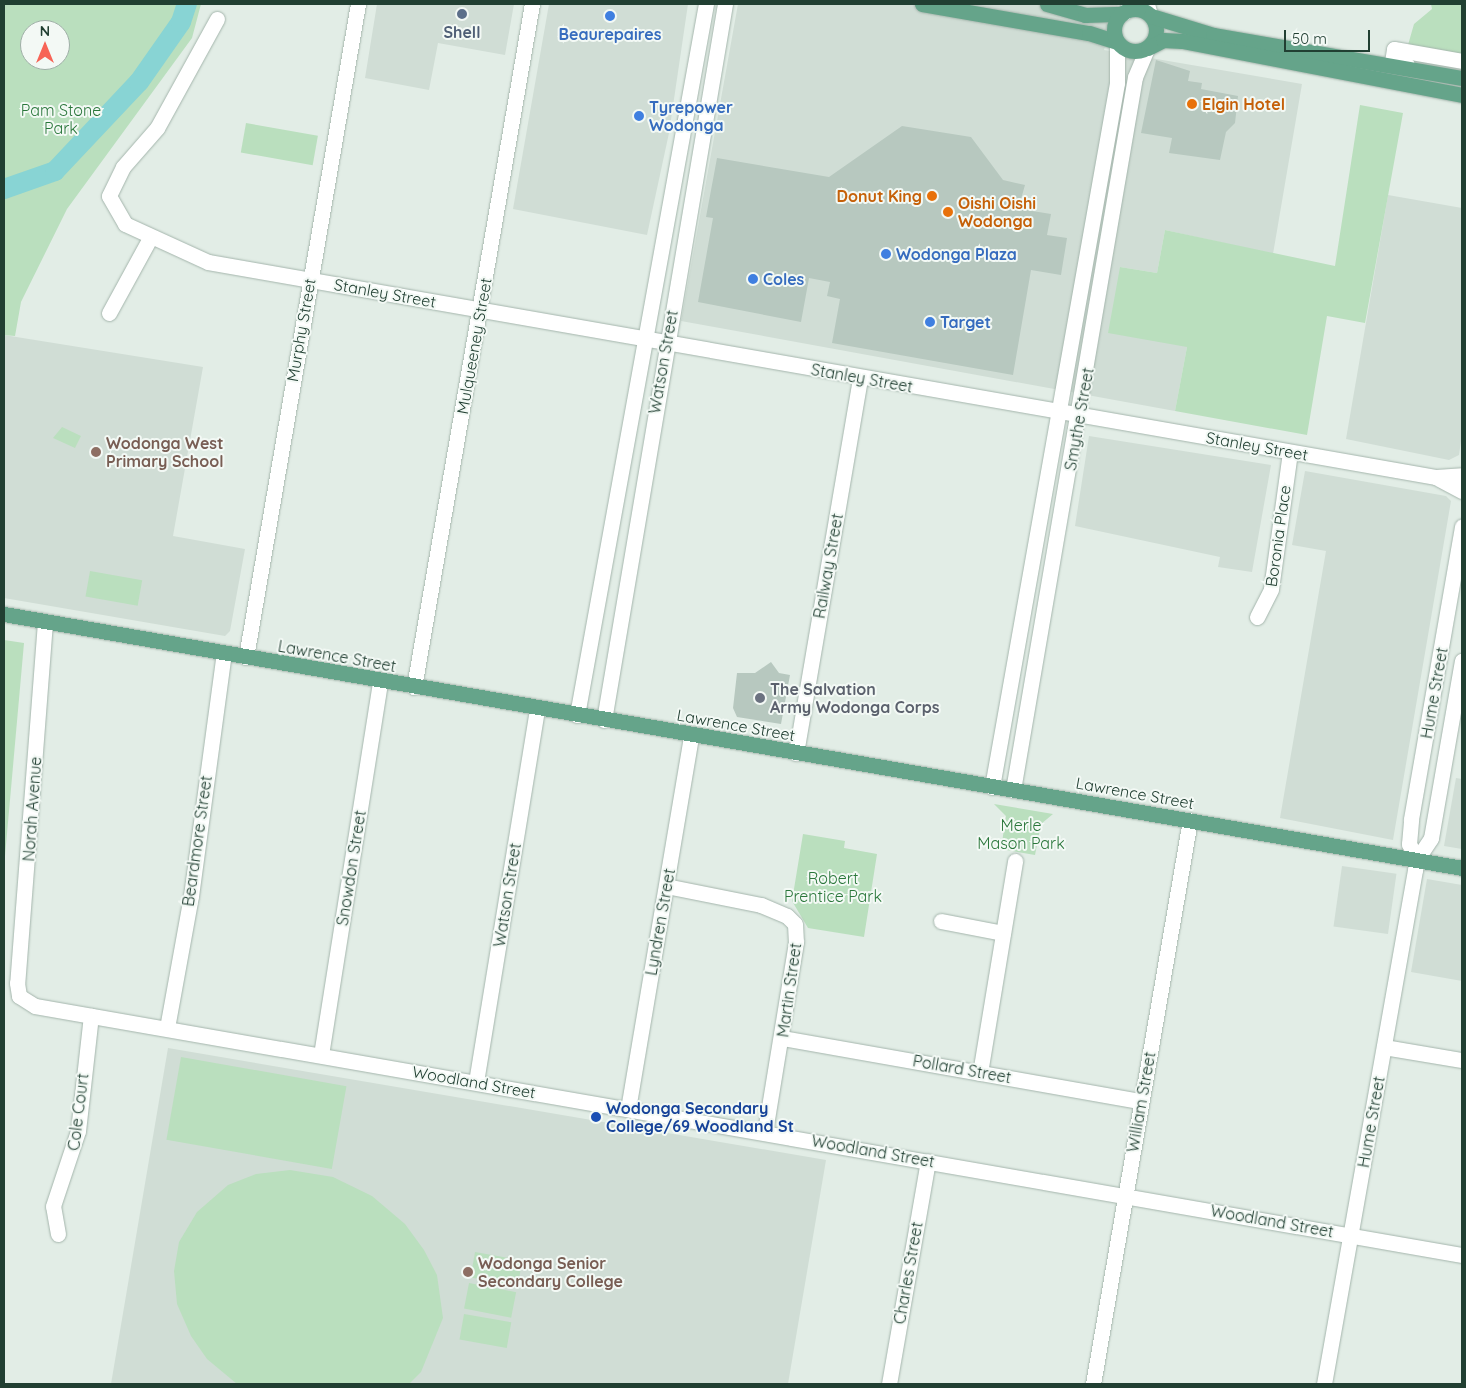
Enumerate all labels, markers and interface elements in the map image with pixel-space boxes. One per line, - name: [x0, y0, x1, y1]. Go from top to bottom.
- marker: Shell: [456, 8, 468, 20]
- marker: Beaurepaires: [604, 10, 616, 22]
- north arrow: [20, 20, 70, 70]
- scale bar: [1286, 20, 1372, 52]
- text: N: [40, 22, 50, 40]
- place label: Shell: [443, 22, 481, 42]
- place label: Beaurepaires: [559, 24, 661, 44]
- text: 50 m: [1292, 29, 1327, 48]
- place label: Elgin Hotel: [1202, 94, 1285, 114]
- place label: Tyrepower Wodonga: [649, 97, 733, 135]
- marker: Elgin Hotel: [1186, 98, 1198, 110]
- park label: Pam Stone Park: [21, 100, 101, 138]
- marker: Tyrepower Wodonga: [633, 110, 645, 122]
- place label: Donut King: [836, 186, 922, 206]
- marker: Donut King: [926, 190, 938, 202]
- place label: Oishi Oishi Wodonga: [958, 193, 1036, 231]
- marker: Oishi Oishi Wodonga: [942, 206, 954, 218]
- place label: Wodonga Plaza: [896, 244, 1017, 264]
- marker: Wodonga Plaza: [880, 248, 892, 260]
- place label: Coles: [763, 269, 804, 289]
- marker: Coles: [747, 273, 759, 285]
- street label: Stanley Street: [333, 275, 437, 311]
- street label: Mulqueeney Street: [453, 276, 495, 416]
- street label: Murphy Street: [282, 277, 320, 383]
- street label: Watson Street: [644, 309, 682, 415]
- place label: Target: [940, 312, 991, 332]
- marker: Target: [924, 316, 936, 328]
- street label: Stanley Street: [810, 360, 914, 396]
- street label: Smythe Street: [1060, 366, 1098, 472]
- street label: Stanley Street: [1205, 428, 1309, 464]
- place label: Wodonga West Primary School: [106, 433, 224, 471]
- marker: Wodonga West Primary School: [90, 446, 102, 458]
- street label: Boronia Place: [1261, 484, 1295, 588]
- street label: Railway Street: [809, 512, 847, 620]
- street label: Lawrence Street: [276, 636, 398, 676]
- street label: Hume Street: [1417, 646, 1451, 740]
- place label: The Salvation Army Wodonga Corps: [770, 679, 939, 717]
- marker: The Salvation Army Wodonga Corps: [754, 692, 766, 704]
- street label: Lawrence Street: [675, 705, 797, 745]
- street label: Norah Avenue: [19, 756, 45, 862]
- street label: Lawrence Street: [1074, 773, 1196, 813]
- street label: Beardmore Street: [178, 774, 216, 908]
- street label: Snowdon Street: [332, 809, 370, 927]
- park label: Merle Mason Park: [977, 815, 1065, 853]
- street label: Watson Street: [489, 842, 525, 948]
- street label: Lyndren Street: [641, 867, 679, 977]
- park label: Robert Prentice Park: [784, 868, 882, 906]
- street label: Martin Street: [773, 941, 805, 1039]
- street label: William Street: [1123, 1050, 1159, 1154]
- street label: Pollard Street: [911, 1051, 1013, 1087]
- street label: Woodland Street: [411, 1062, 537, 1102]
- street label: Cole Court: [64, 1072, 92, 1152]
- street label: Hume Street: [1354, 1075, 1388, 1169]
- place label: Wodonga Secondary College/69 Woodland St: [606, 1098, 794, 1136]
- marker: Wodonga Secondary College/69 Woodland St: [590, 1111, 602, 1123]
- street label: Woodland Street: [810, 1131, 936, 1171]
- street label: Woodland Street: [1209, 1201, 1335, 1241]
- street label: Charles Street: [890, 1220, 926, 1326]
- place label: Wodonga Senior Secondary College: [478, 1253, 623, 1291]
- marker: Wodonga Senior Secondary College: [462, 1266, 474, 1278]

